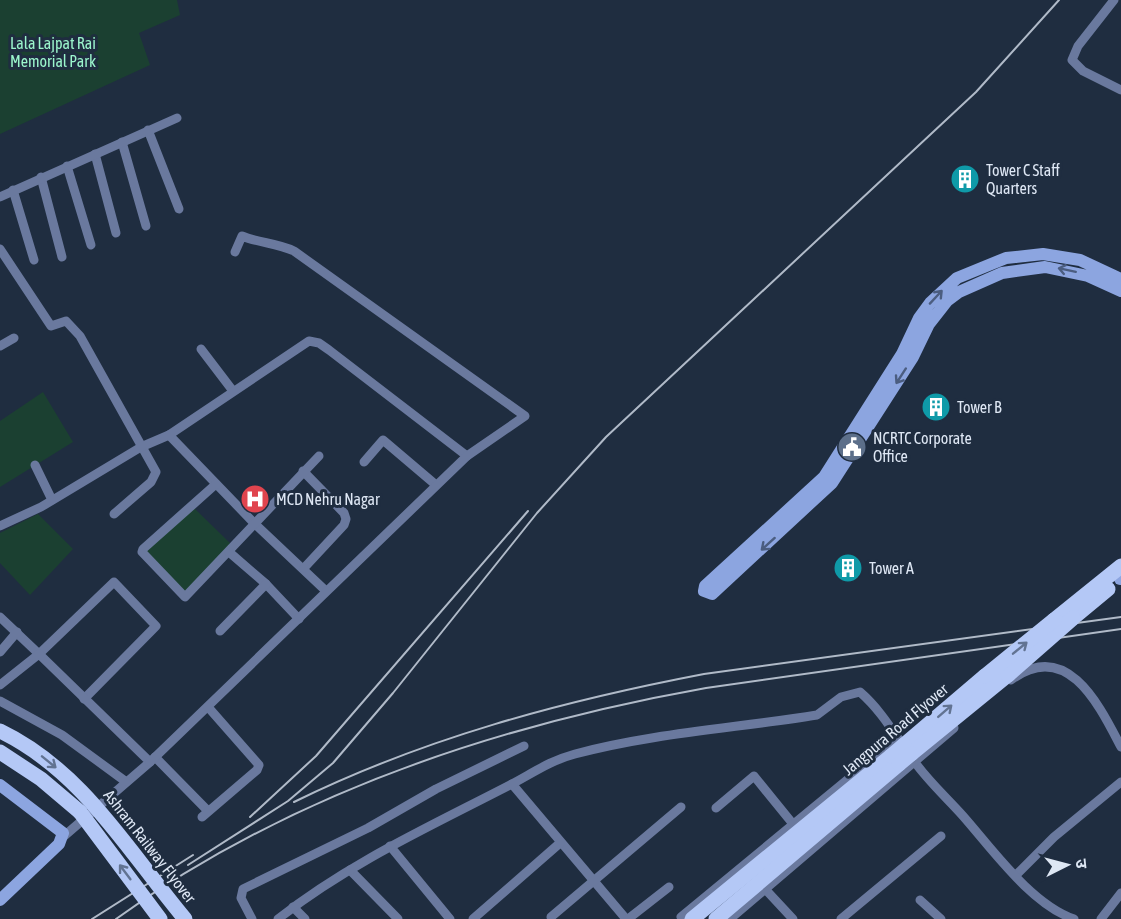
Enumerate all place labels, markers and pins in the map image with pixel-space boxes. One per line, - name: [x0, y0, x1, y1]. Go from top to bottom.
- place label: Tower C Staff Quarters: [986, 161, 1060, 197]
- building icon: Tower C Staff Quarters: [949, 163, 981, 195]
- building icon: Tower B: [920, 391, 952, 423]
- place label: Tower B: [957, 398, 1002, 416]
- place label: NCRTC Corporate Office: [873, 429, 972, 465]
- public building icon: NCRTC Corporate Office: [836, 431, 868, 463]
- hospital icon: MCD Nehru Nagar: [239, 483, 271, 515]
- place label: MCD Nehru Nagar: [276, 490, 380, 509]
- building icon: Tower A: [832, 552, 864, 584]
- place label: Tower A: [869, 559, 914, 577]

